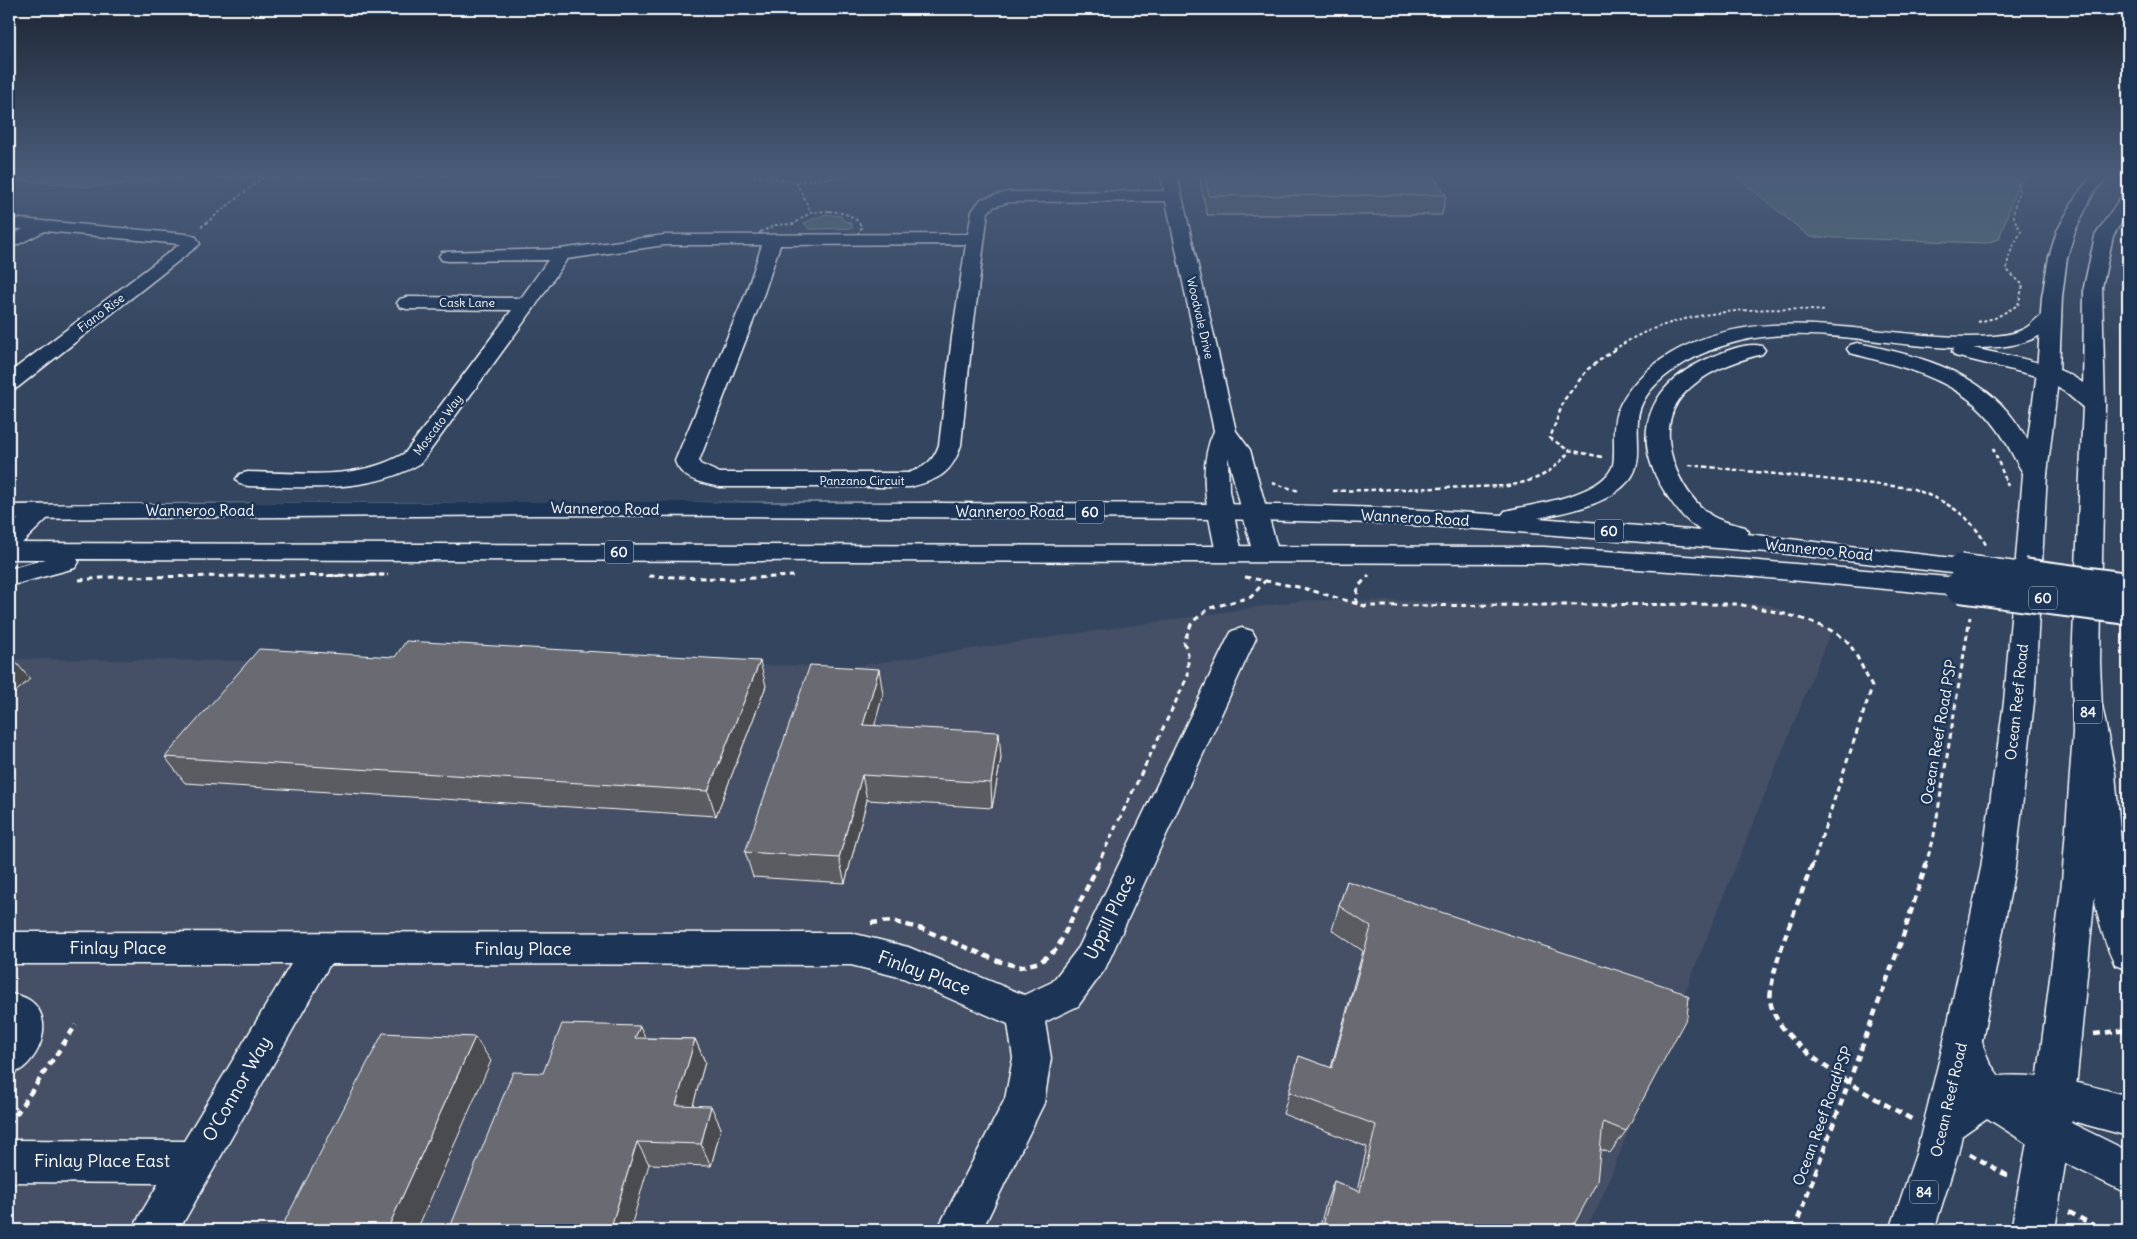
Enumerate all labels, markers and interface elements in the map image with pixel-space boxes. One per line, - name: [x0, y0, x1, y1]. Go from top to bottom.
- street label: Woodvale Drive: [1184, 275, 1217, 361]
- street label: Fiano Rise: [74, 290, 127, 335]
- street label: Cask Lane: [439, 295, 495, 310]
- street label: Moscato Way: [410, 391, 465, 458]
- street label: Panzano Circuit: [820, 473, 905, 488]
- street label: Wanneroo Road: [550, 498, 660, 519]
- street label: Wanneroo Road: [146, 501, 255, 520]
- road number: 60: [1076, 501, 1104, 524]
- street label: Wanneroo Road: [956, 502, 1065, 521]
- street label: Wanneroo Road: [1360, 505, 1470, 530]
- road number: 60: [1595, 520, 1623, 542]
- street label: Wanneroo Road: [1764, 534, 1874, 565]
- road number: 60: [605, 540, 633, 564]
- road number: 60: [2029, 586, 2057, 610]
- street label: Ocean Reef Road: [2001, 643, 2032, 761]
- street label: Ocean Reef Road PSP: [1916, 658, 1961, 806]
- road number: 84: [2074, 700, 2102, 724]
- street label: Uppill Place: [1079, 870, 1140, 963]
- street label: Finlay Place: [70, 936, 166, 959]
- street label: Finlay Place: [475, 937, 571, 960]
- street label: Finlay Place: [875, 945, 974, 1000]
- street label: O'Connor Way: [197, 1032, 276, 1146]
- street label: Ocean Reef Road: [1926, 1041, 1971, 1159]
- street label: Ocean Reef Road PSP: [1788, 1044, 1857, 1188]
- street label: Finlay Place East: [34, 1149, 170, 1172]
- road number: 84: [1910, 1180, 1938, 1204]

